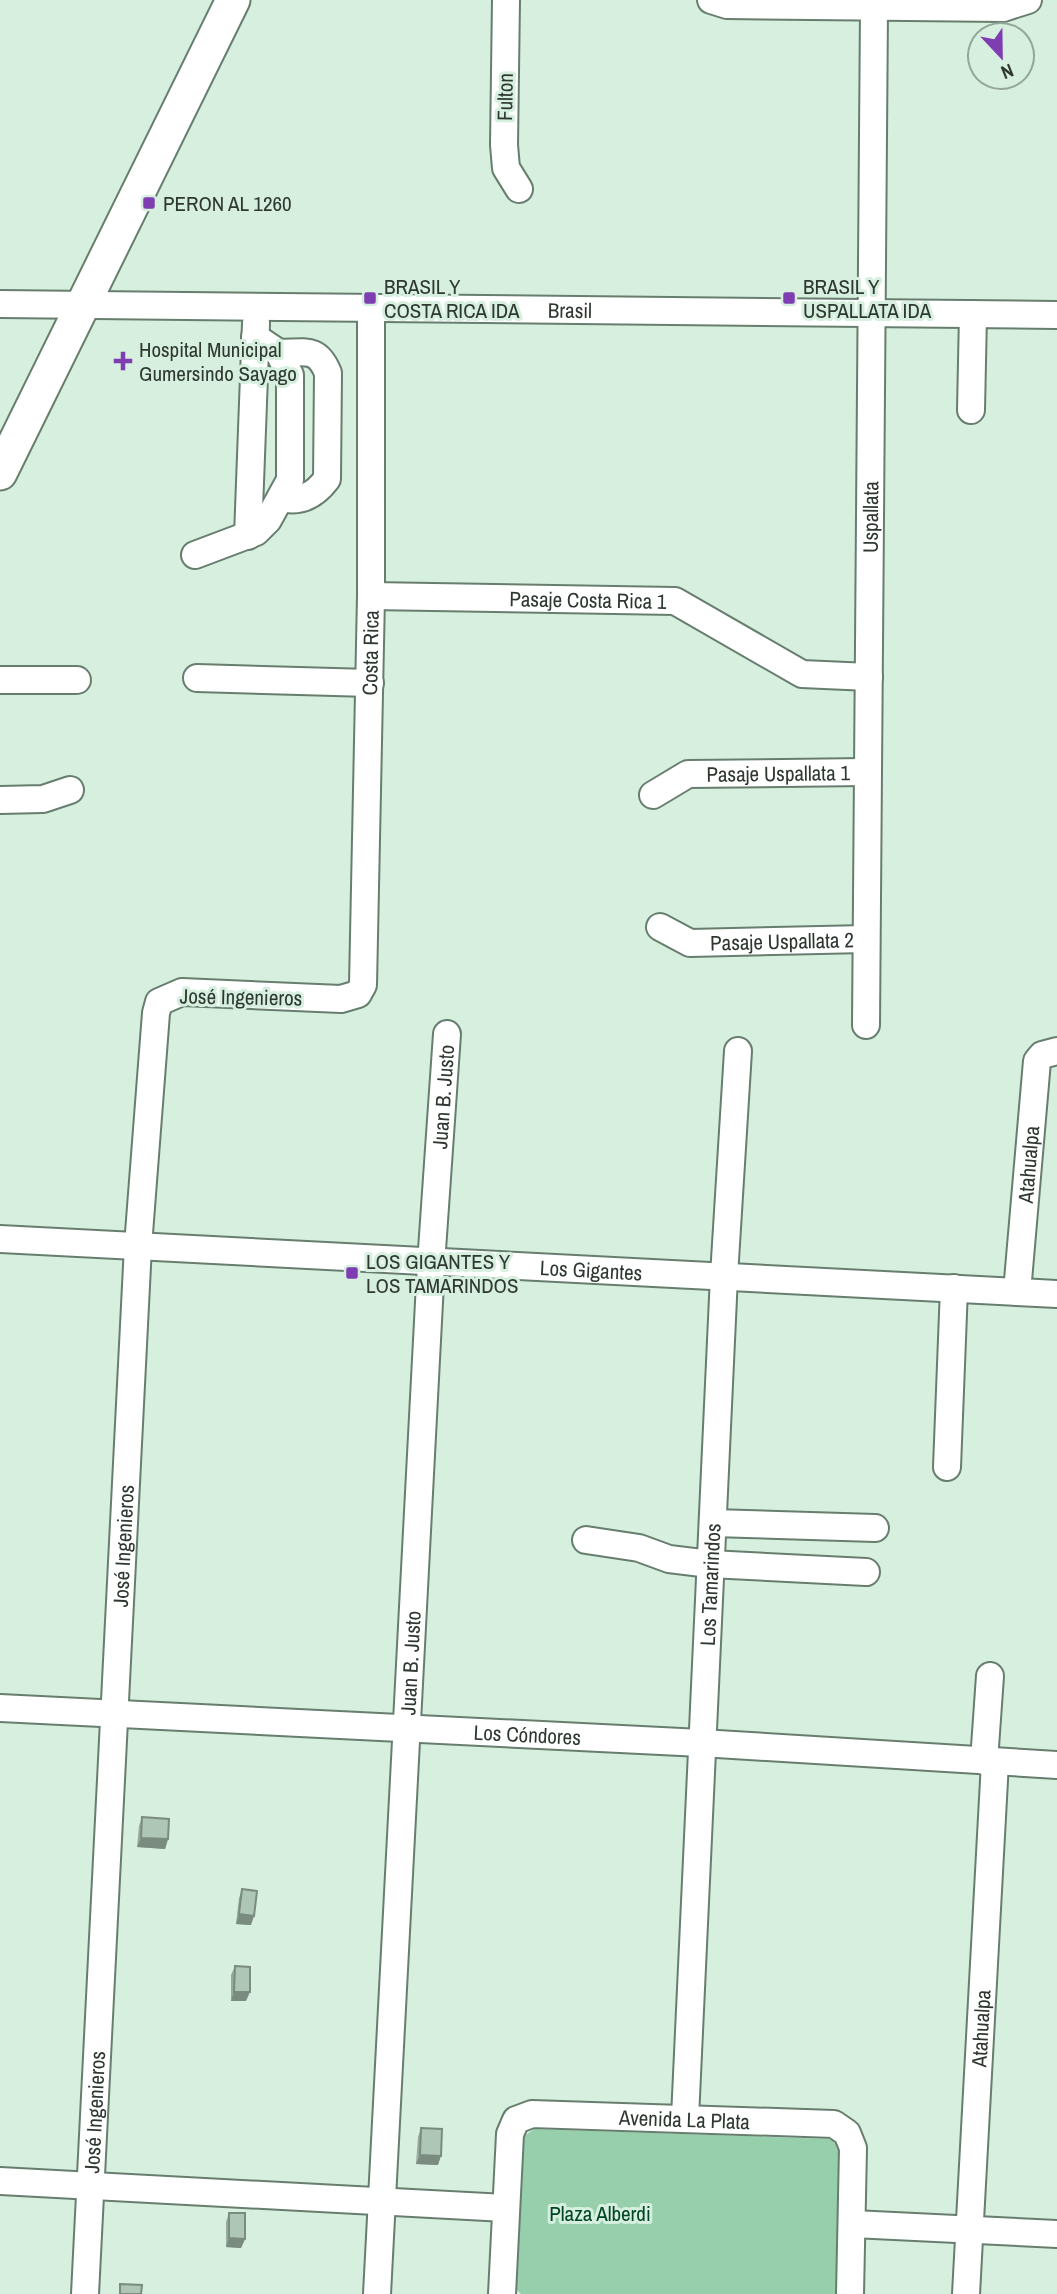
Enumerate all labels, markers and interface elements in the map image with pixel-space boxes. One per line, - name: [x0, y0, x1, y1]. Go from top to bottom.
- north arrow: [966, 21, 1036, 91]
- text: N: [997, 58, 1017, 86]
- street label: Fulton: [490, 73, 520, 121]
- place label: PERON AL 1260: [163, 189, 292, 218]
- marker: PERON AL 1260: [141, 195, 157, 211]
- place label: BRASIL Y COSTA RICA IDA: [384, 272, 520, 325]
- place label: BRASIL Y USPALLATA IDA: [803, 272, 932, 325]
- marker: BRASIL Y COSTA RICA IDA: [362, 290, 378, 306]
- marker: BRASIL Y USPALLATA IDA: [781, 290, 797, 306]
- street label: Brasil: [548, 295, 592, 325]
- place label: Hospital Municipal Gumersindo Sayago: [139, 335, 297, 388]
- marker: Hospital Municipal Gumersindo Sayago: [113, 351, 133, 371]
- street label: Uspallata: [855, 481, 885, 553]
- street label: Pasaje Costa Rica 1: [509, 584, 667, 615]
- street label: Costa Rica: [354, 609, 385, 696]
- street label: Pasaje Uspallata 1: [706, 758, 851, 788]
- street label: Pasaje Uspallata 2: [710, 925, 854, 957]
- street label: José Ingenieros: [179, 981, 303, 1013]
- street label: Juan B. Justo: [425, 1044, 461, 1150]
- street label: Atahualpa: [1010, 1124, 1046, 1205]
- place label: LOS GIGANTES Y LOS TAMARINDOS: [366, 1247, 519, 1300]
- street label: Los Gigantes: [539, 1253, 643, 1287]
- marker: LOS GIGANTES Y LOS TAMARINDOS: [344, 1265, 360, 1281]
- street label: José Ingenieros: [105, 1484, 140, 1608]
- street label: Los Tamarindos: [692, 1523, 727, 1646]
- street label: Juan B. Justo: [393, 1610, 427, 1716]
- street label: Los Cóndores: [473, 1717, 582, 1751]
- street label: Atahualpa: [964, 1988, 997, 2069]
- street label: José Ingenieros: [77, 2050, 112, 2174]
- street label: Avenida La Plata: [617, 2102, 751, 2136]
- park label: Plaza Alberdi: [549, 2199, 651, 2228]

